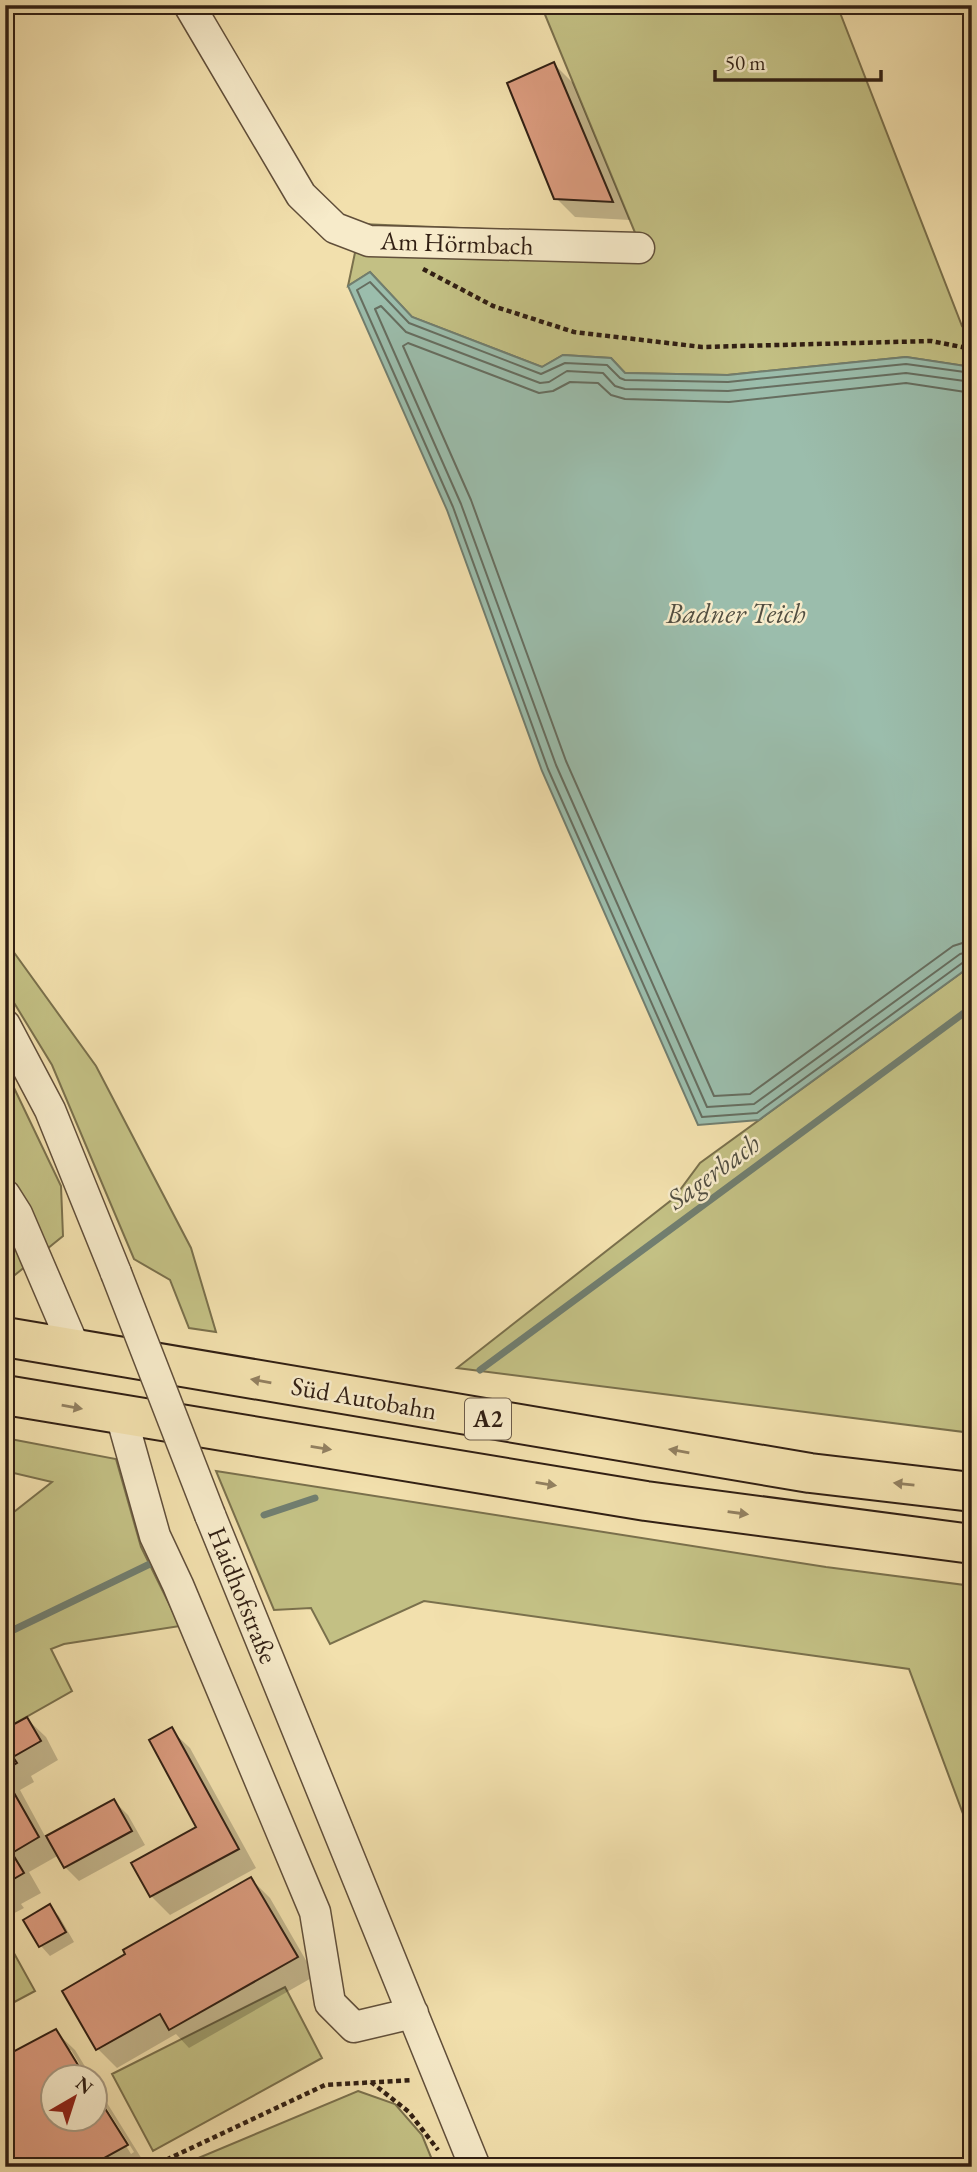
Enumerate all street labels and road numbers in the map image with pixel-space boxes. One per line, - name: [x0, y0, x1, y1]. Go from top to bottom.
- street label: Am Hörmbach: [379, 223, 534, 263]
- street label: Süd Autobahn: [289, 1368, 440, 1428]
- road number: A2: [465, 1399, 511, 1440]
- street label: Haidhofstraße: [200, 1522, 286, 1668]

